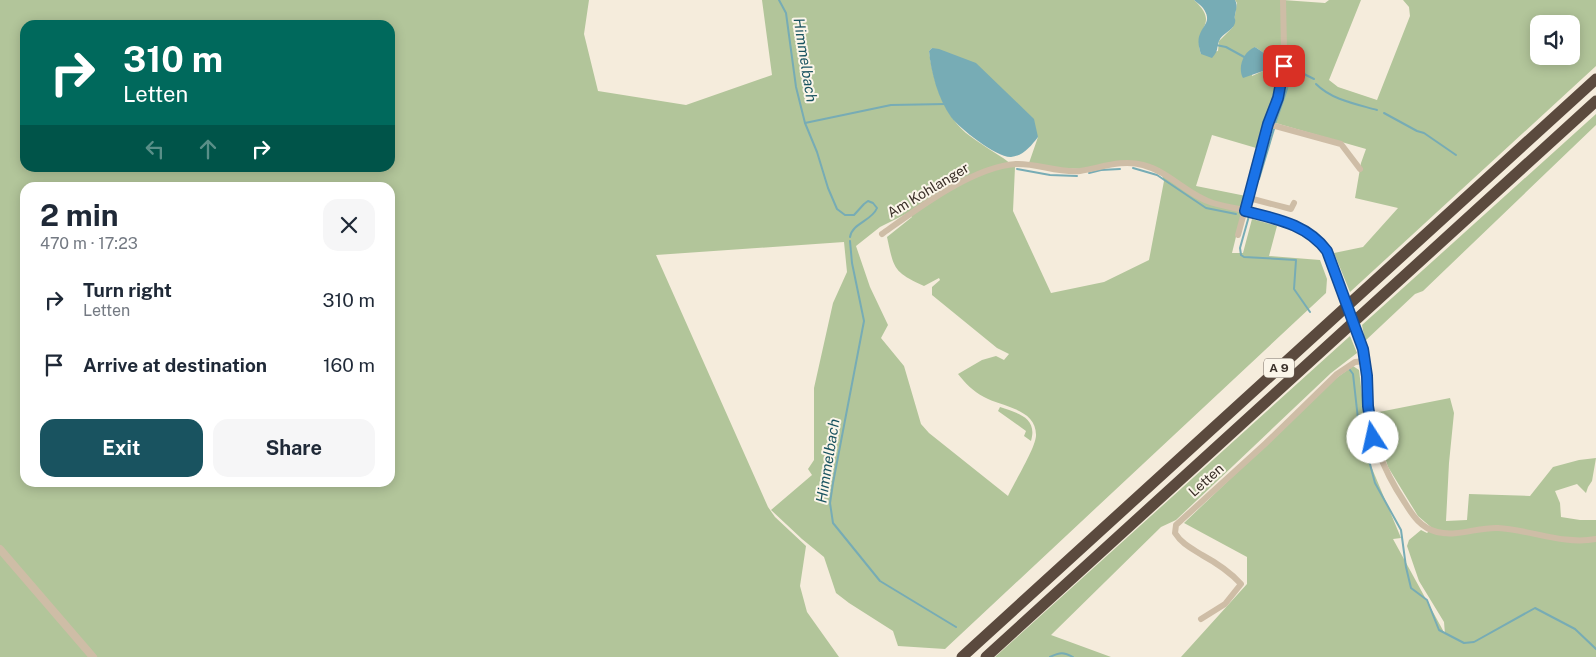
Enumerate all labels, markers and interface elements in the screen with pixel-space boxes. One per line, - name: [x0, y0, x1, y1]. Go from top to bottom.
- map controls: [1530, 15, 1580, 65]
- button: sound: [1530, 15, 1580, 65]
- water label: Himmelbach: [790, 17, 821, 103]
- text: 310 m: [123, 39, 223, 80]
- icon: right: [40, 40, 105, 105]
- pin: [1263, 45, 1305, 87]
- icon: arrive: [1270, 52, 1298, 80]
- text: Letten: [123, 81, 188, 107]
- icon: left: [141, 135, 169, 163]
- icon: ahead: [194, 135, 222, 163]
- icon: right: [247, 135, 275, 163]
- street label: Am Kohlanger: [884, 159, 972, 221]
- text: 2 min: [40, 197, 119, 233]
- button: close: [323, 199, 375, 251]
- text: 470 m · 17:23: [40, 234, 138, 253]
- text: Turn right: [83, 279, 172, 301]
- icon: right: [40, 286, 68, 314]
- text: 310 m: [323, 289, 375, 311]
- text: Letten: [83, 301, 130, 320]
- icon: arrive: [40, 351, 68, 379]
- text: Arrive at destination: [83, 354, 267, 376]
- text: 160 m: [323, 354, 375, 376]
- road number: A 9: [1264, 358, 1294, 378]
- position arrow: [1346, 411, 1398, 463]
- water label: Himmelbach: [812, 418, 843, 504]
- button: Exit: [40, 419, 203, 477]
- button: Share: [213, 419, 375, 477]
- street label: Letten: [1185, 460, 1227, 500]

